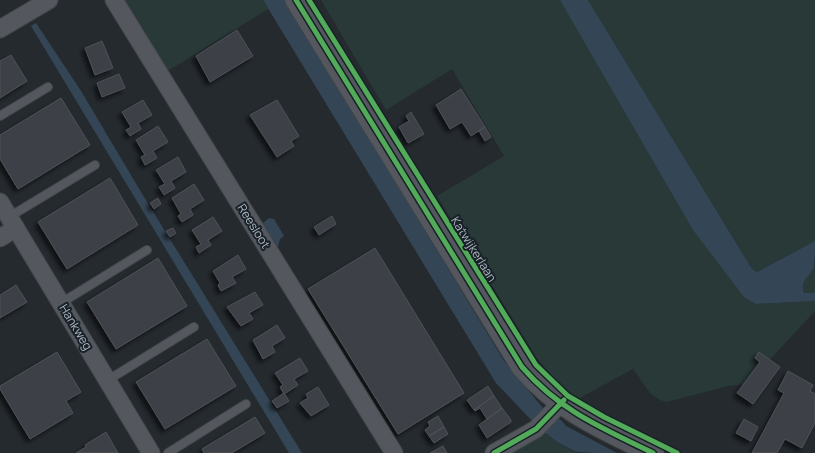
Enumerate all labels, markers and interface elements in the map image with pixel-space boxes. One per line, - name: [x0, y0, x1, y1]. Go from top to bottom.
- street label: Reesloot: [234, 200, 274, 252]
- street label: Katwijkerlaan: [447, 213, 501, 285]
- street label: Hankweg: [56, 301, 96, 353]

